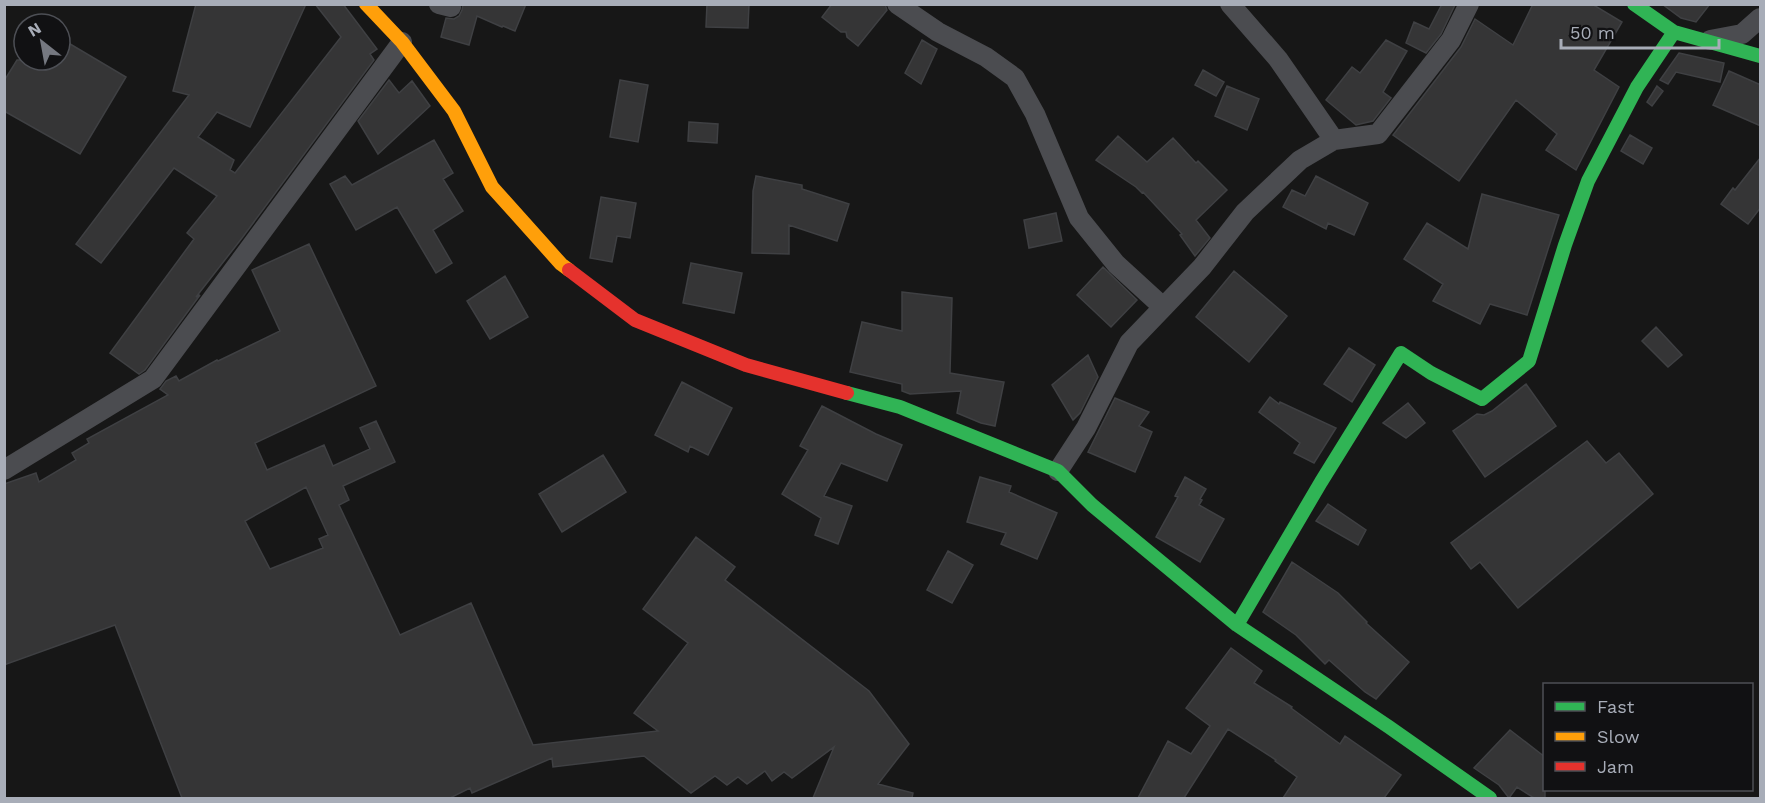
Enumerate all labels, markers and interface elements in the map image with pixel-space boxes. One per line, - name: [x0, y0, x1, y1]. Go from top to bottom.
- north arrow: [12, 12, 72, 72]
- scale bar: [1561, 12, 1718, 50]
- text: N: [25, 18, 45, 41]
- text: 50 m: [1570, 22, 1615, 43]
- legend: [1543, 683, 1753, 791]
- text: Fast: [1597, 696, 1635, 717]
- text: Slow: [1597, 726, 1640, 747]
- text: Jam: [1597, 756, 1634, 777]

